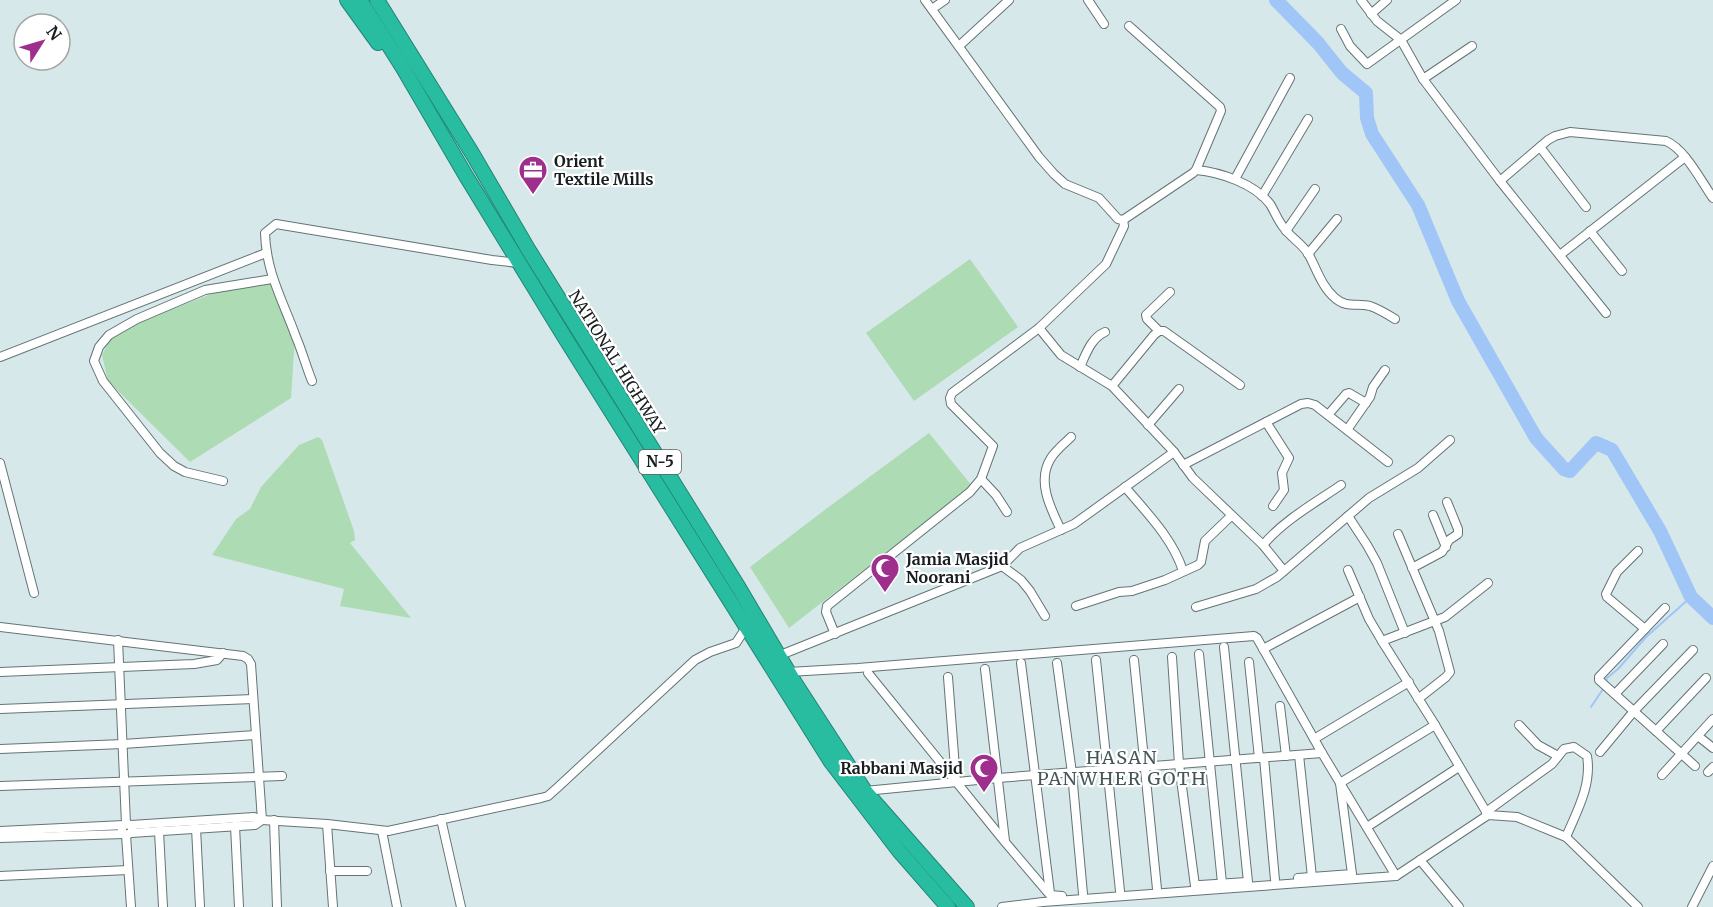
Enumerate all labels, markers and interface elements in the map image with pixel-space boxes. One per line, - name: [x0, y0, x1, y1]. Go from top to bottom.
- north arrow: [12, 12, 72, 72]
- text: N: [42, 22, 66, 44]
- place label: Orient Textile Mills: [554, 151, 653, 189]
- office icon: Orient Textile Mills: [517, 154, 549, 196]
- street label: NATIONAL HIGHWAY: [565, 286, 670, 438]
- road number: N-5: [639, 450, 681, 474]
- place label: Jamia Masjid Noorani: [905, 549, 1009, 587]
- mosque icon: Jamia Masjid Noorani: [869, 552, 901, 594]
- district label: HASAN PANWHER GOTH: [1037, 746, 1207, 790]
- mosque icon: Rabbani Masjid: [968, 752, 1000, 794]
- place label: Rabbani Masjid: [840, 758, 963, 778]

